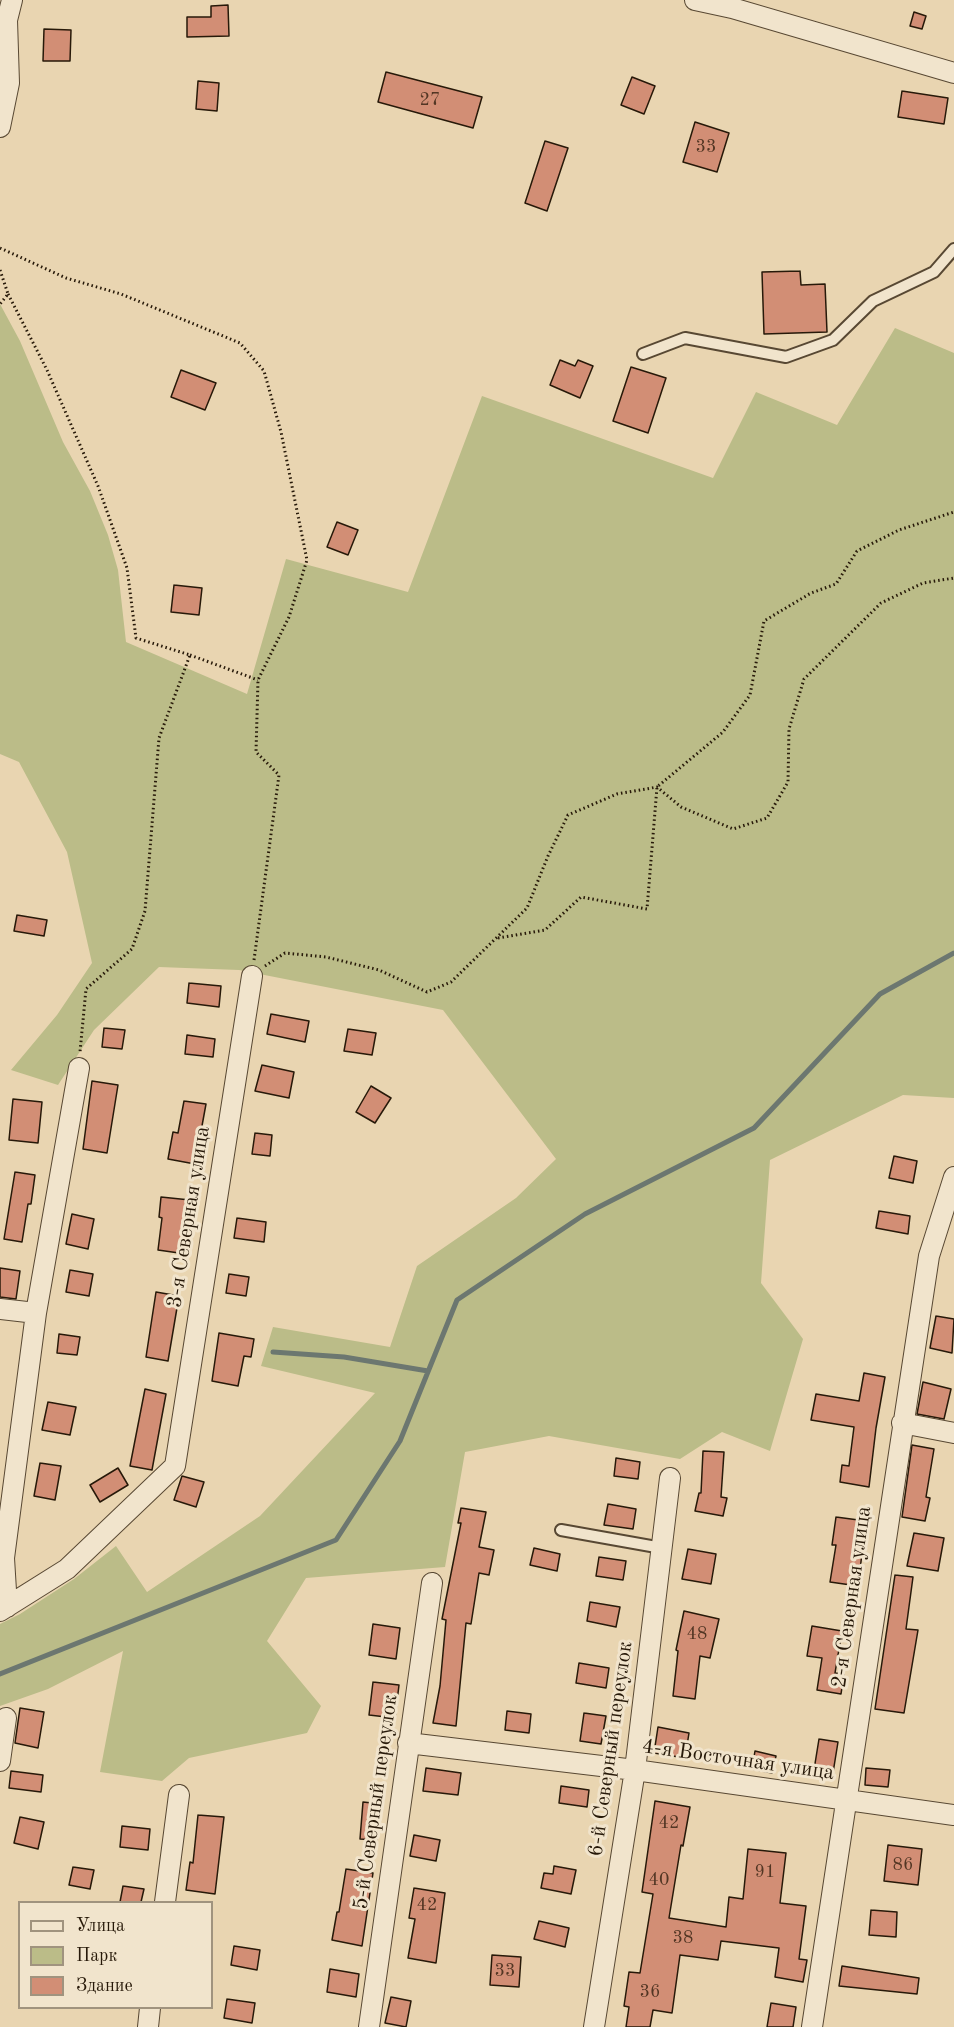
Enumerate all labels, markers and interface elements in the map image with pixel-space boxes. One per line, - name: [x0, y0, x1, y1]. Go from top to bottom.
- house number: 27: [420, 89, 440, 111]
- house number: 33: [696, 136, 716, 158]
- street label: 3-я Северная улица: [162, 1124, 216, 1310]
- street label: 2-я Северная улица: [827, 1504, 877, 1690]
- house number: 48: [687, 1623, 707, 1645]
- street label: 6-й Северный переулок: [583, 1640, 639, 1858]
- street label: 5-й Северный переулок: [348, 1693, 404, 1911]
- street label: 4-я Восточная улица: [640, 1734, 836, 1786]
- house number: 42: [659, 1812, 679, 1834]
- house number: 86: [893, 1854, 913, 1876]
- house number: 91: [755, 1861, 775, 1883]
- house number: 40: [649, 1869, 669, 1891]
- house number: 42: [417, 1894, 437, 1916]
- legend: [18, 1901, 213, 2009]
- text: Улица: [76, 1917, 125, 1935]
- house number: 38: [673, 1927, 693, 1949]
- text: Парк: [76, 1947, 117, 1965]
- house number: 33: [495, 1960, 515, 1982]
- text: Здание: [76, 1977, 133, 1995]
- house number: 36: [640, 1981, 660, 2003]

